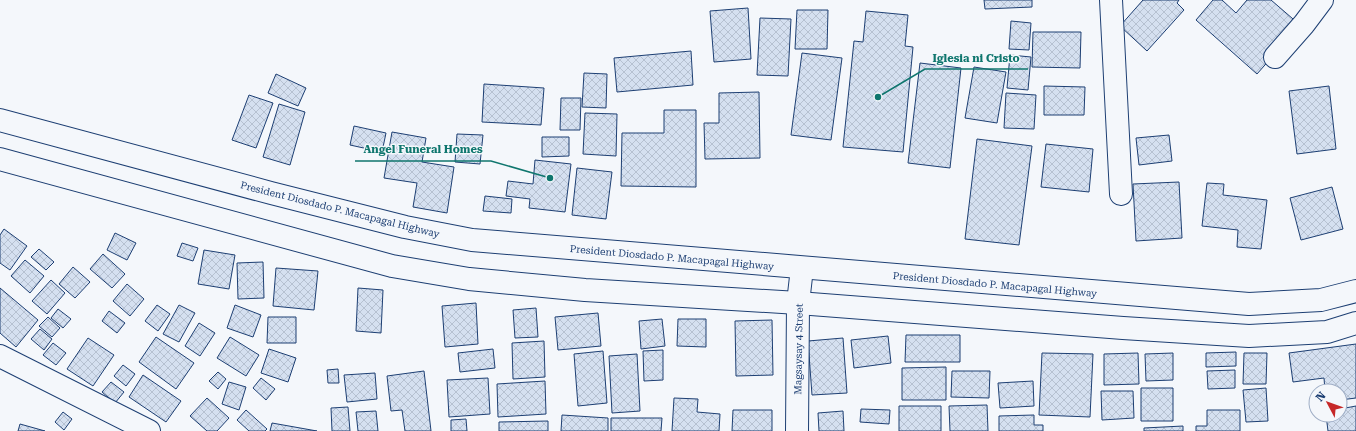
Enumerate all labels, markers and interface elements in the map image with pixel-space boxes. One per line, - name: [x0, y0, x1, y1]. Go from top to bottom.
- callout: Iglesia ni Cristo: [925, 46, 1028, 69]
- text: Iglesia ni Cristo: [932, 52, 1020, 65]
- callout: Angel Funeral Homes: [355, 138, 491, 161]
- text: Angel Funeral Homes: [363, 143, 483, 156]
- street label: President Diosdado P. Macapagal Highway: [239, 179, 441, 240]
- street label: President Diosdado P. Macapagal Highway: [569, 243, 775, 272]
- street label: President Diosdado P. Macapagal Highway: [892, 270, 1098, 299]
- street label: Magsaysay 4 Street: [792, 303, 805, 395]
- north arrow: [1308, 383, 1348, 423]
- text: N: [1313, 389, 1329, 404]

